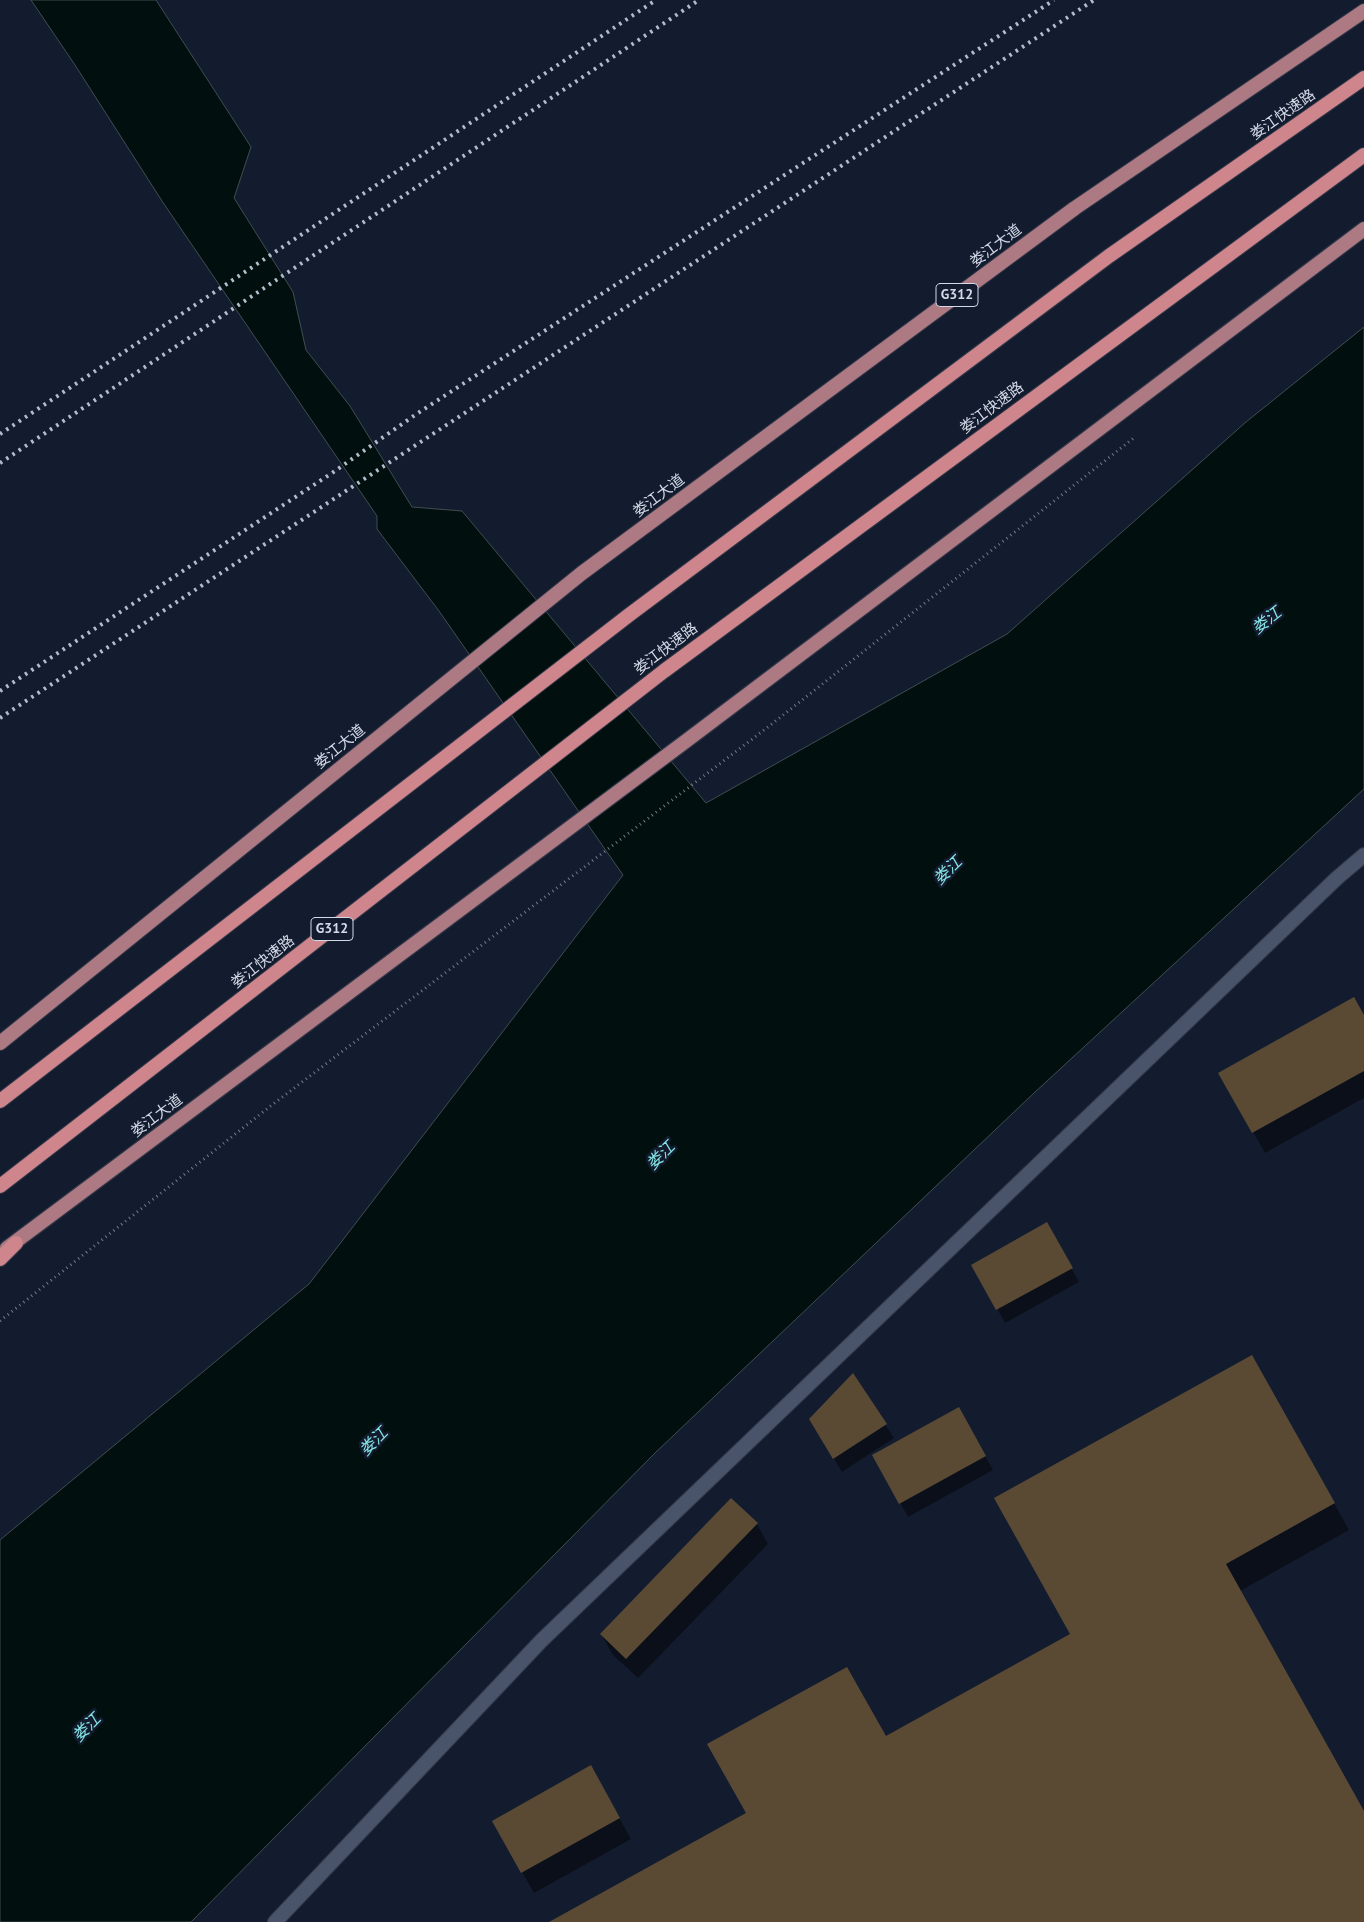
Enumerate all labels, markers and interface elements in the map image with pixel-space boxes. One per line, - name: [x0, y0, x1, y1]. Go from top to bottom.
- street label: 娄江快速路: [1247, 86, 1319, 144]
- street label: 娄江大道: [967, 221, 1025, 271]
- road number: G312: [936, 284, 978, 306]
- street label: 娄江快速路: [957, 378, 1027, 438]
- street label: 娄江大道: [630, 471, 688, 521]
- water label: 娄江: [1248, 604, 1286, 638]
- street label: 娄江快速路: [631, 619, 701, 679]
- street label: 娄江大道: [311, 721, 369, 773]
- water label: 娄江: [930, 853, 966, 889]
- road number: G312: [311, 918, 353, 941]
- street label: 娄江快速路: [228, 932, 298, 992]
- street label: 娄江大道: [128, 1091, 186, 1141]
- water label: 娄江: [643, 1138, 679, 1174]
- water label: 娄江: [356, 1424, 392, 1460]
- water label: 娄江: [69, 1710, 105, 1746]

